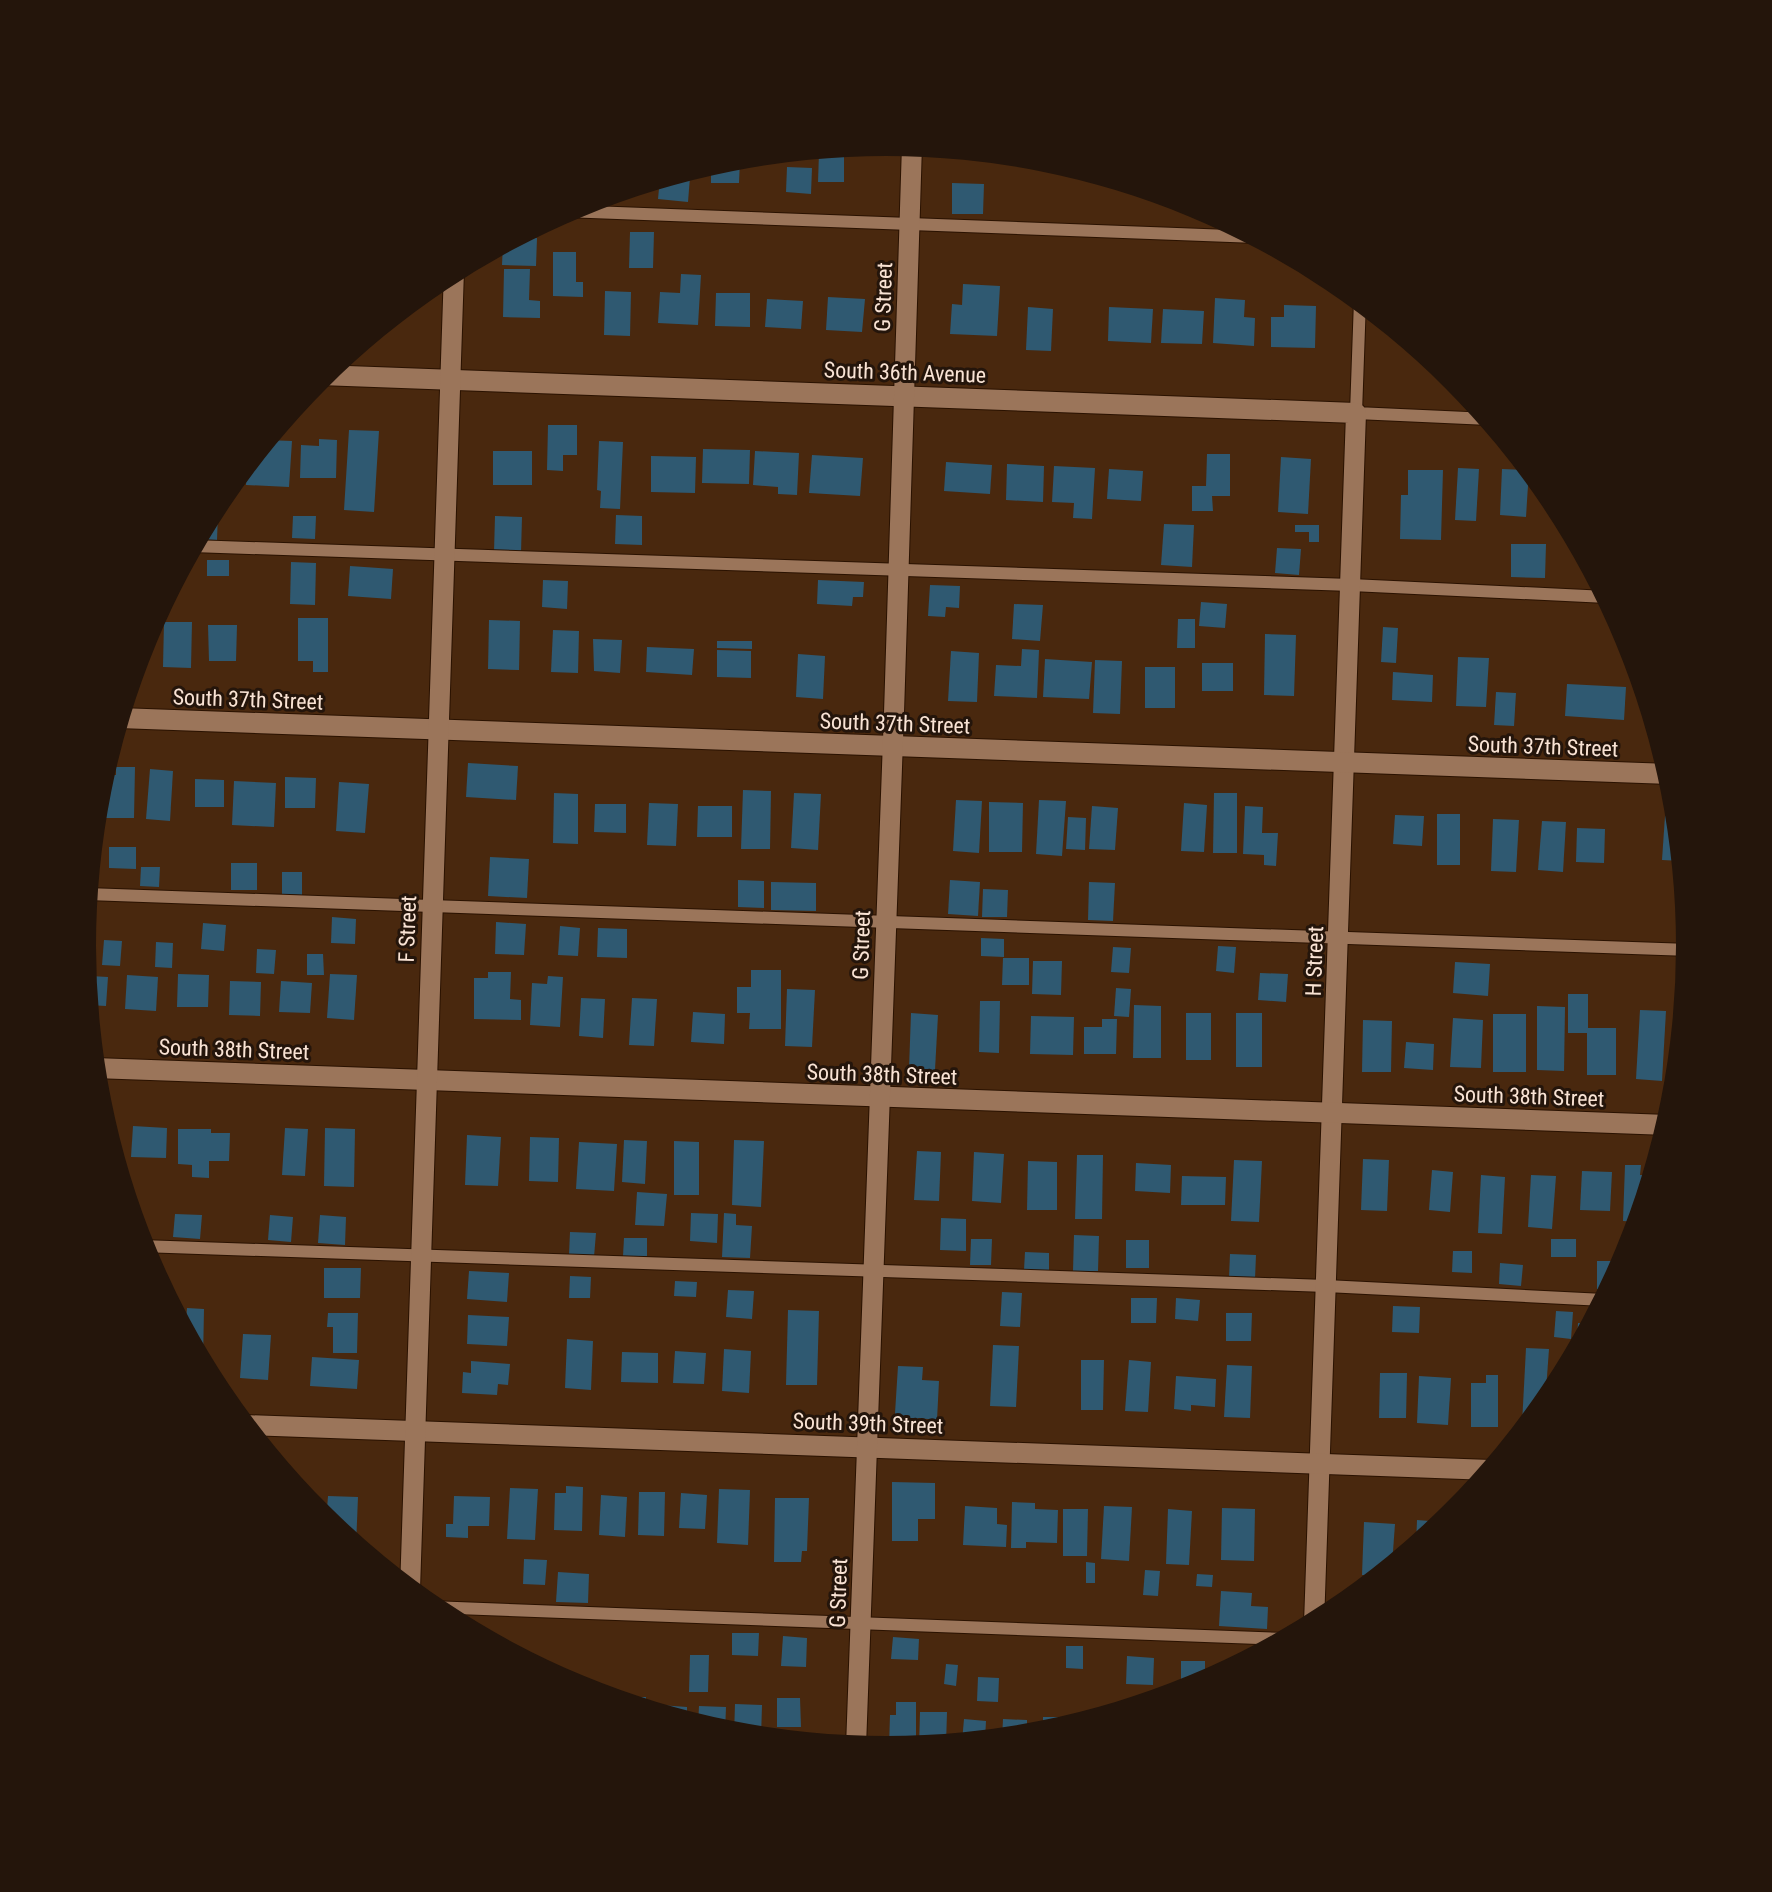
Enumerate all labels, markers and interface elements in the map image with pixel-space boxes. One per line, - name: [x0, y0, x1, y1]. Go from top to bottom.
- street label: G Street: [870, 262, 897, 332]
- street label: South 36th Avenue: [823, 357, 987, 388]
- street label: South 37th Street: [172, 684, 324, 715]
- street label: South 37th Street: [819, 708, 971, 739]
- street label: South 37th Street: [1467, 731, 1619, 762]
- street label: F Street: [394, 895, 421, 963]
- street label: G Street: [848, 910, 875, 980]
- street label: H Street: [1301, 925, 1328, 997]
- street label: South 38th Street: [158, 1034, 310, 1065]
- street label: South 38th Street: [806, 1059, 958, 1090]
- street label: South 38th Street: [1453, 1081, 1605, 1112]
- street label: South 39th Street: [792, 1408, 944, 1439]
- street label: G Street: [825, 1558, 852, 1628]

